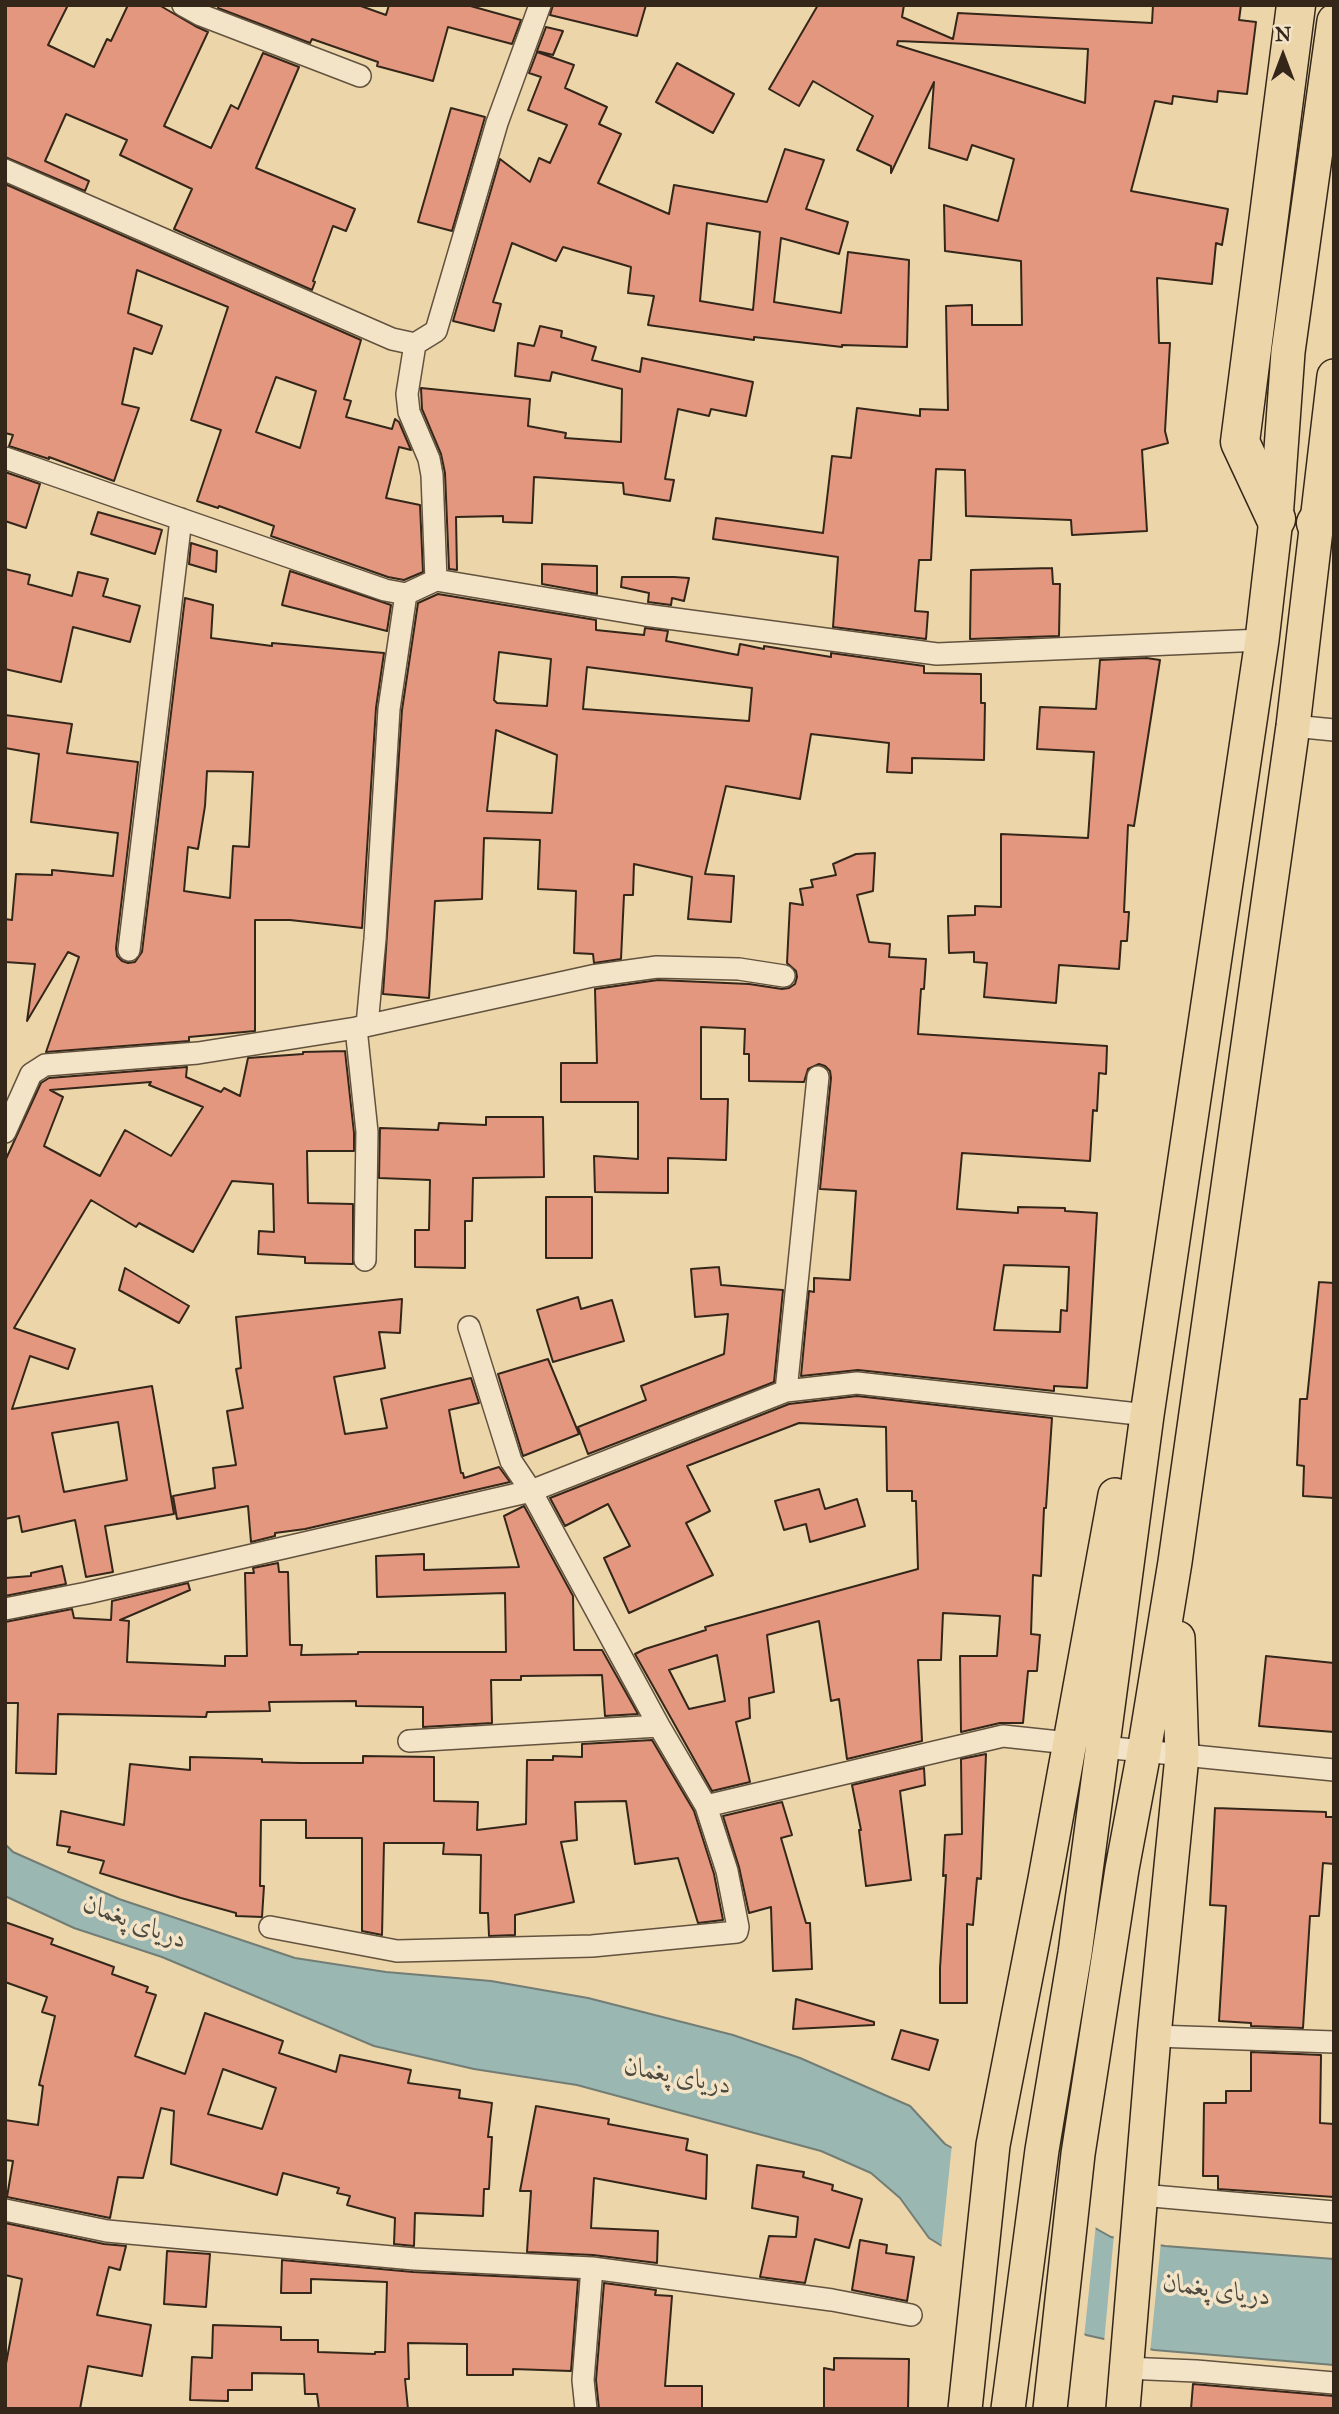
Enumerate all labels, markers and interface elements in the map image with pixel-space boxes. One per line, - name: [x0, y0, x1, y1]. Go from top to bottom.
- north arrow: [1248, 21, 1318, 91]
- text: N: [1275, 23, 1291, 46]
- water label: دریای پغمان: [79, 1889, 191, 1957]
- water label: دریای پغمان: [622, 2051, 734, 2103]
- water label: دریای پغمان: [1161, 2268, 1273, 2314]

